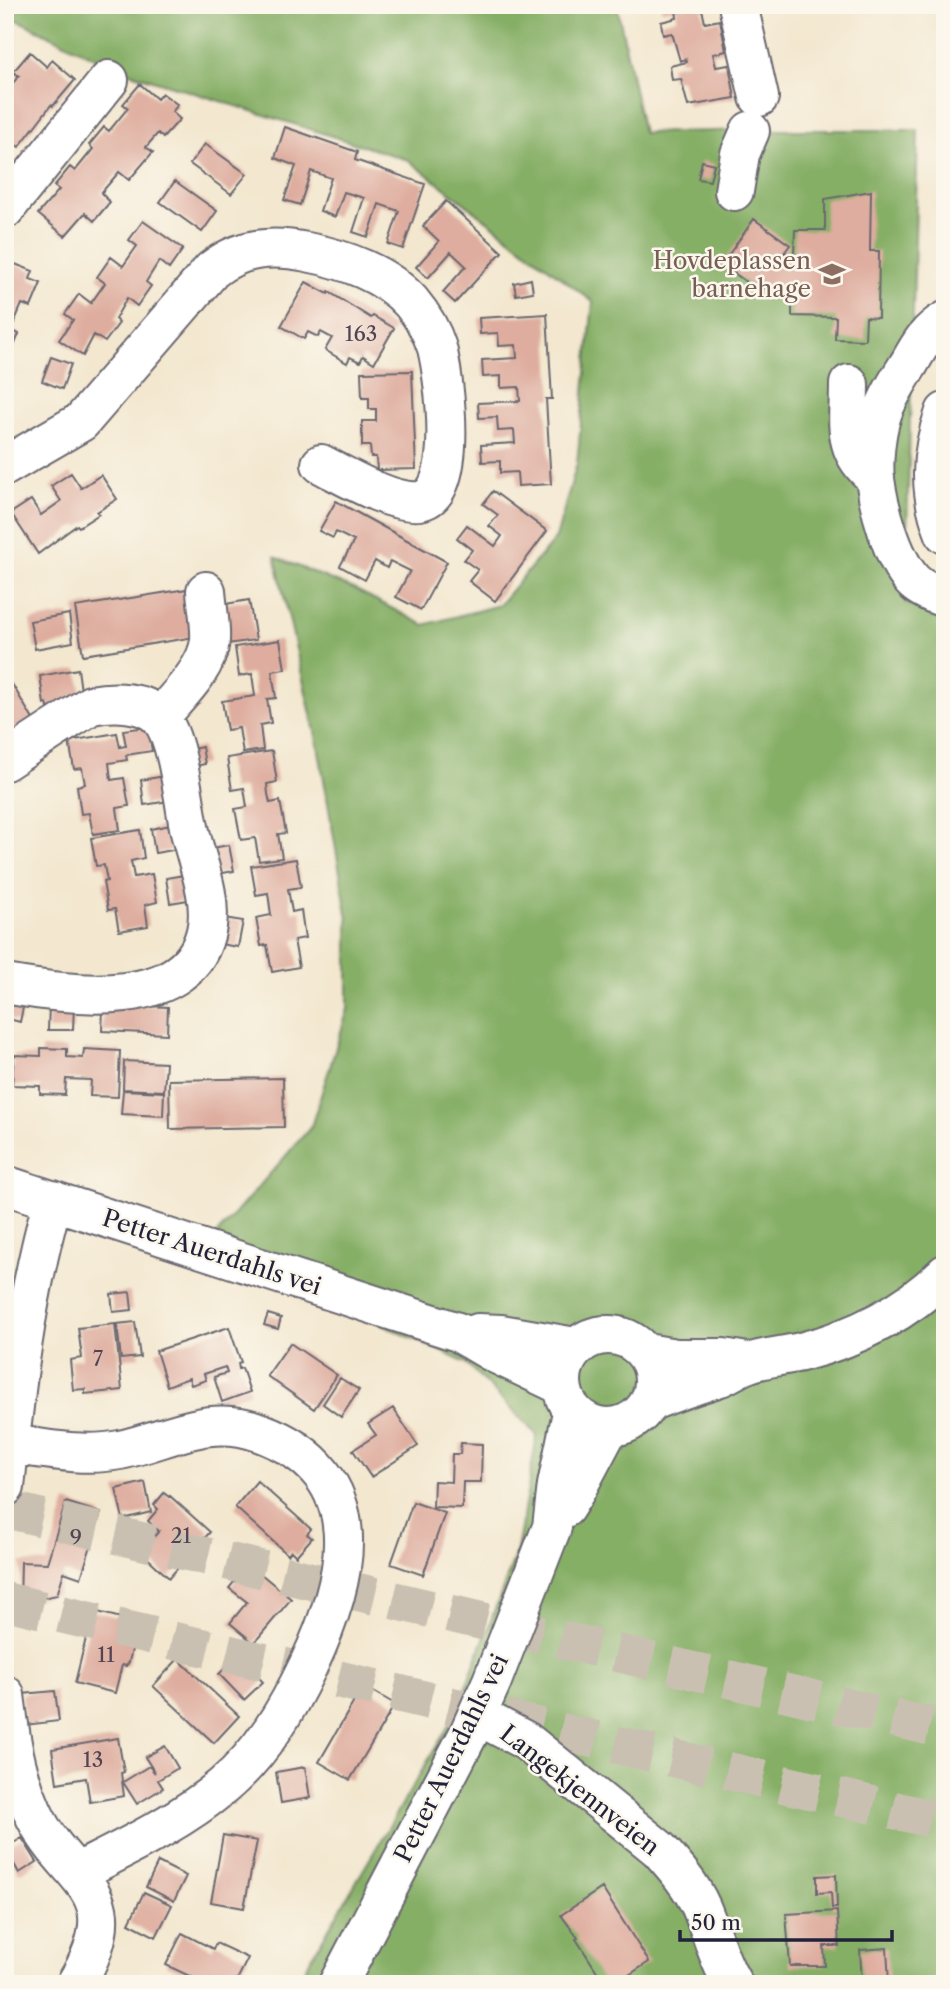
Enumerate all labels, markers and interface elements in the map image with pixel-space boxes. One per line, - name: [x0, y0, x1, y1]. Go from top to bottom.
- place label: Hovdeplassen barnehage: [653, 246, 811, 303]
- school or university icon: Hovdeplassen barnehage: [817, 259, 847, 289]
- house number: 163: [345, 321, 377, 346]
- street label: Petter Auerdahls vei: [99, 1203, 325, 1301]
- house number: 7: [93, 1346, 104, 1371]
- house number: 21: [171, 1523, 192, 1548]
- house number: 9: [70, 1525, 82, 1550]
- house number: 11: [97, 1642, 115, 1667]
- street label: Petter Auerdahls vei: [388, 1649, 514, 1867]
- street label: Langekjennveien: [494, 1719, 666, 1861]
- house number: 13: [83, 1747, 103, 1772]
- scale bar: [680, 1898, 892, 1942]
- text: 50 m: [691, 1910, 741, 1935]

